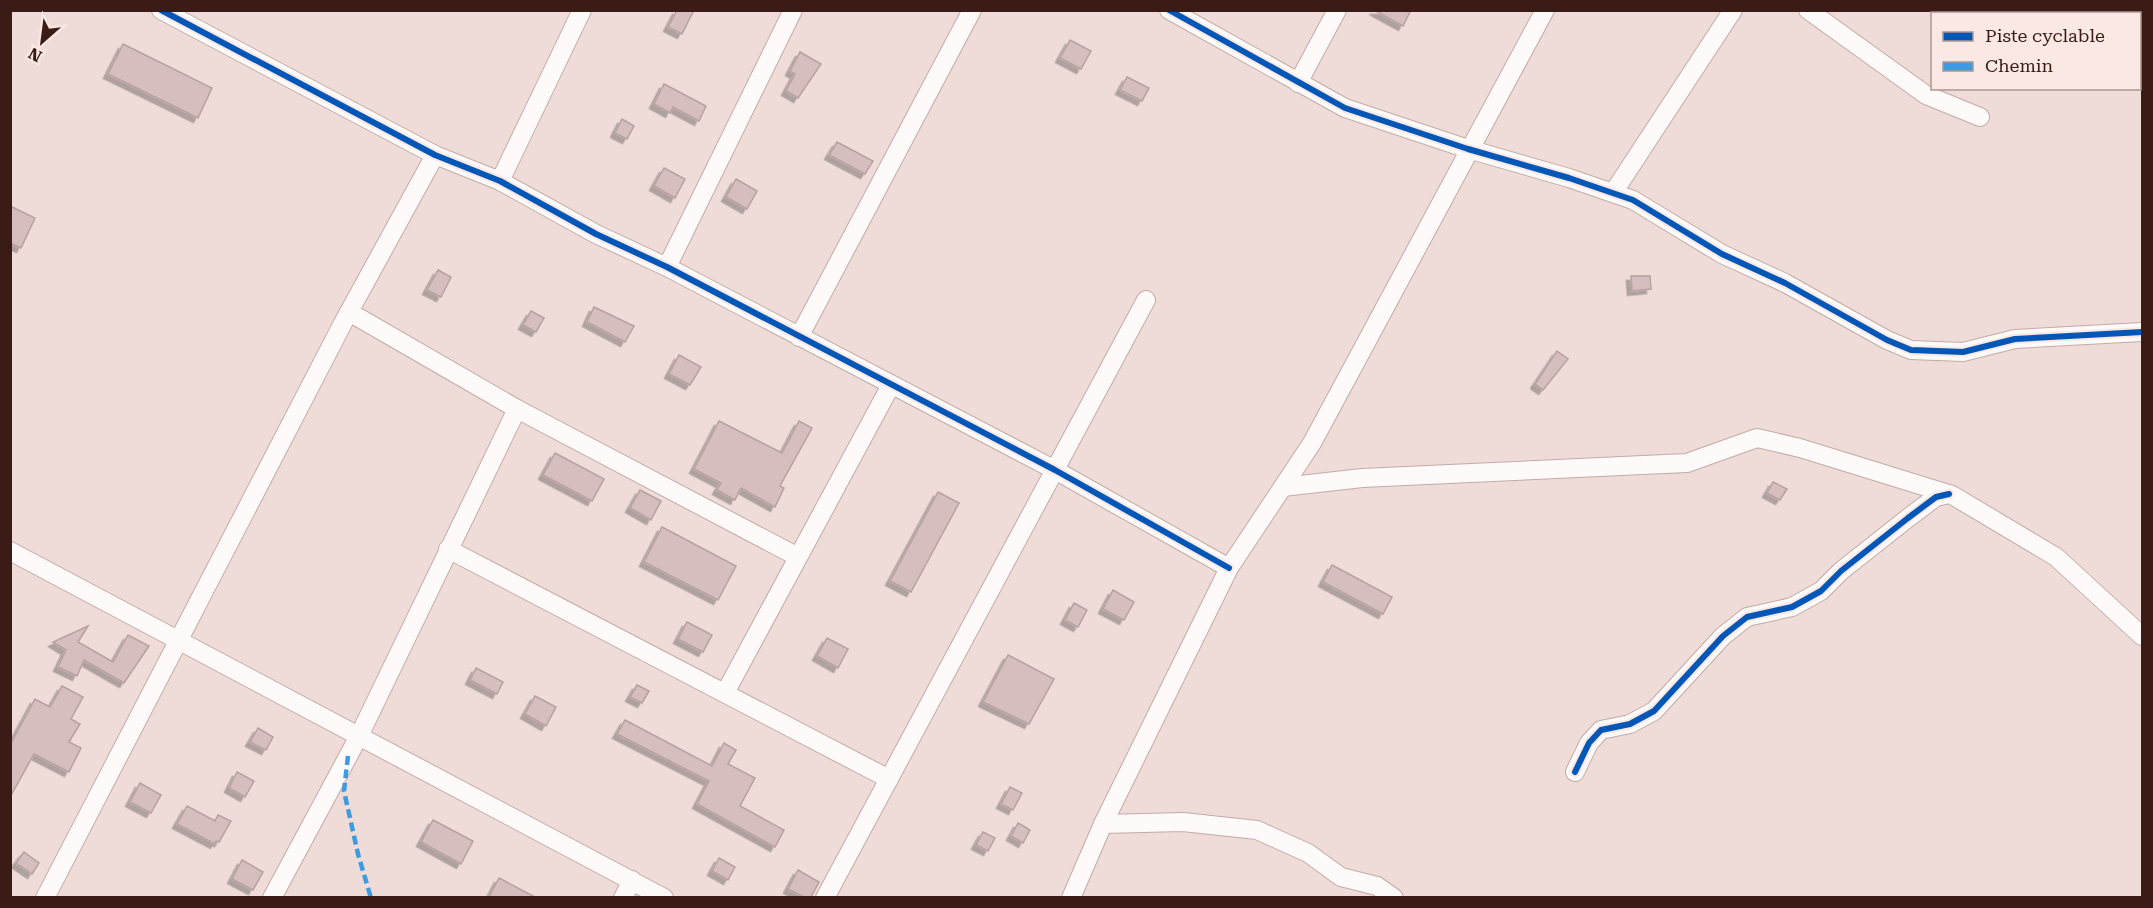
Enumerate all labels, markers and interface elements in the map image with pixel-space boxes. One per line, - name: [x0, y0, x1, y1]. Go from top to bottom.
- north arrow: [12, 12, 72, 72]
- legend: [1931, 12, 2141, 90]
- text: Piste cyclable: [1985, 25, 2105, 46]
- text: N: [25, 44, 45, 66]
- text: Chemin: [1985, 55, 2054, 76]

